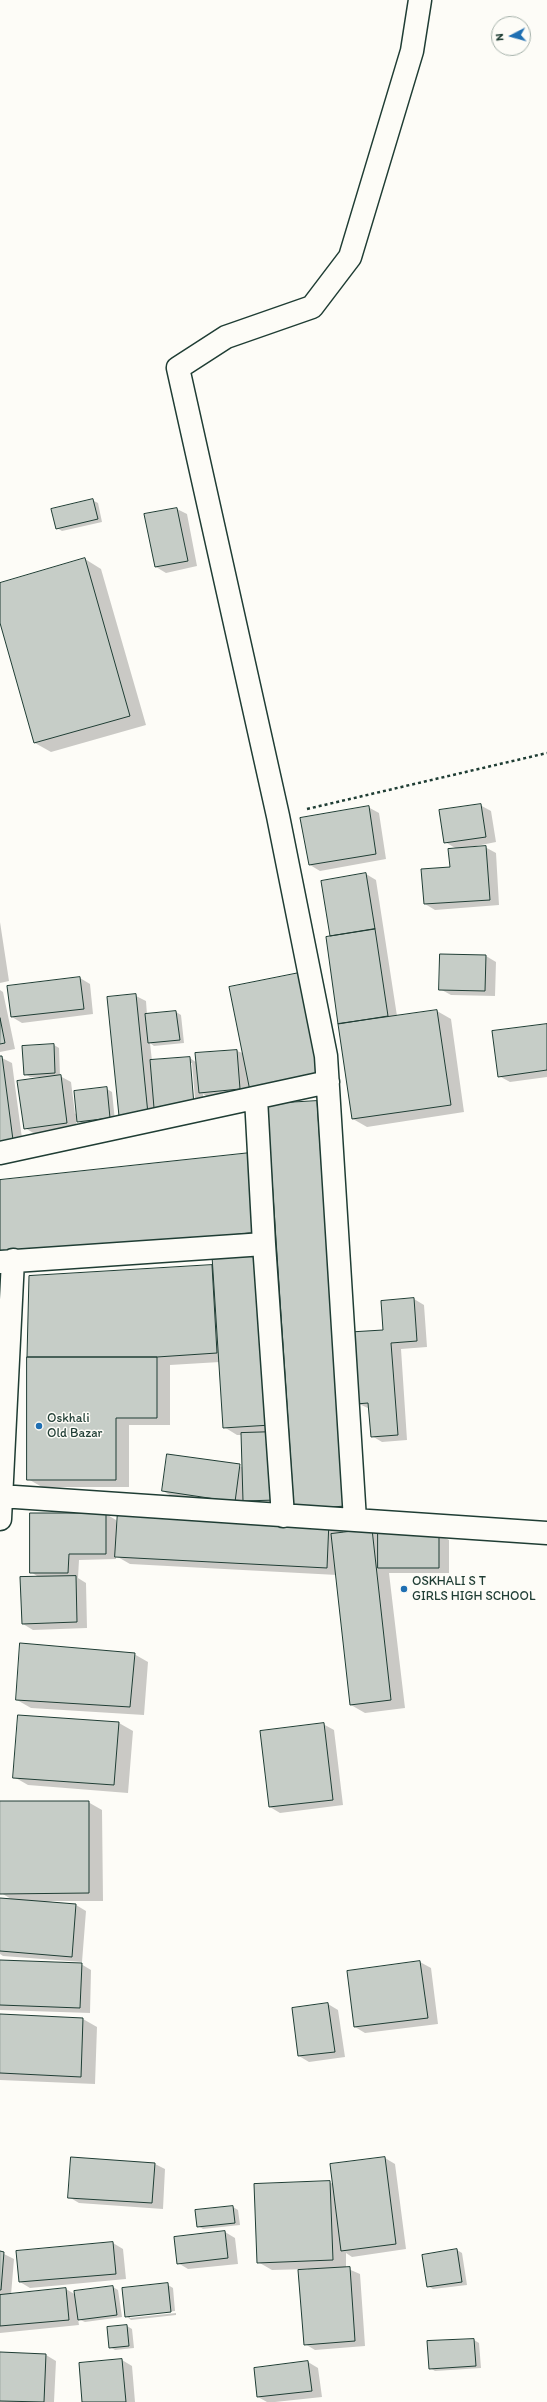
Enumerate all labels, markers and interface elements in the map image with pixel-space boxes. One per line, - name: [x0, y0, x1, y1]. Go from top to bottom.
- north arrow: [491, 16, 531, 56]
- text: N: [493, 33, 506, 42]
- place label: Oskhali Old Bazar: [47, 1411, 102, 1442]
- marker: Oskhali Old Bazar: [34, 1421, 44, 1431]
- place label: OSKHALI S T GIRLS HIGH SCHOOL: [412, 1574, 535, 1605]
- marker: OSKHALI S T GIRLS HIGH SCHOOL: [399, 1584, 409, 1594]

